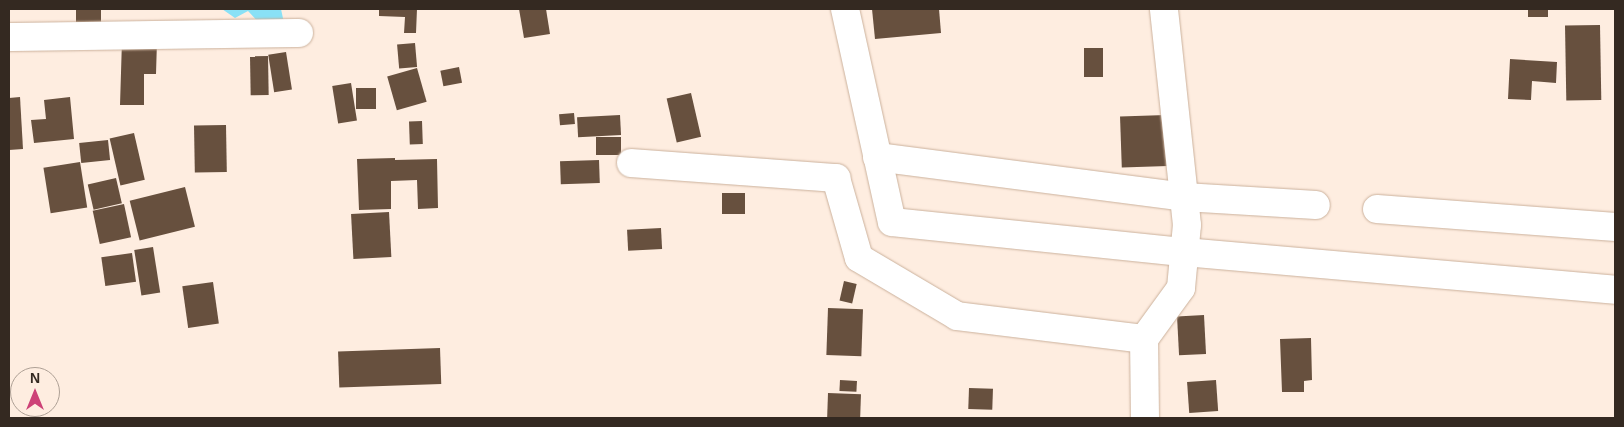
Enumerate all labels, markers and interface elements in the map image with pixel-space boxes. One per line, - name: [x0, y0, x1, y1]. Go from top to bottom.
- north arrow: [10, 367, 60, 417]
- text: N: [30, 370, 40, 386]

